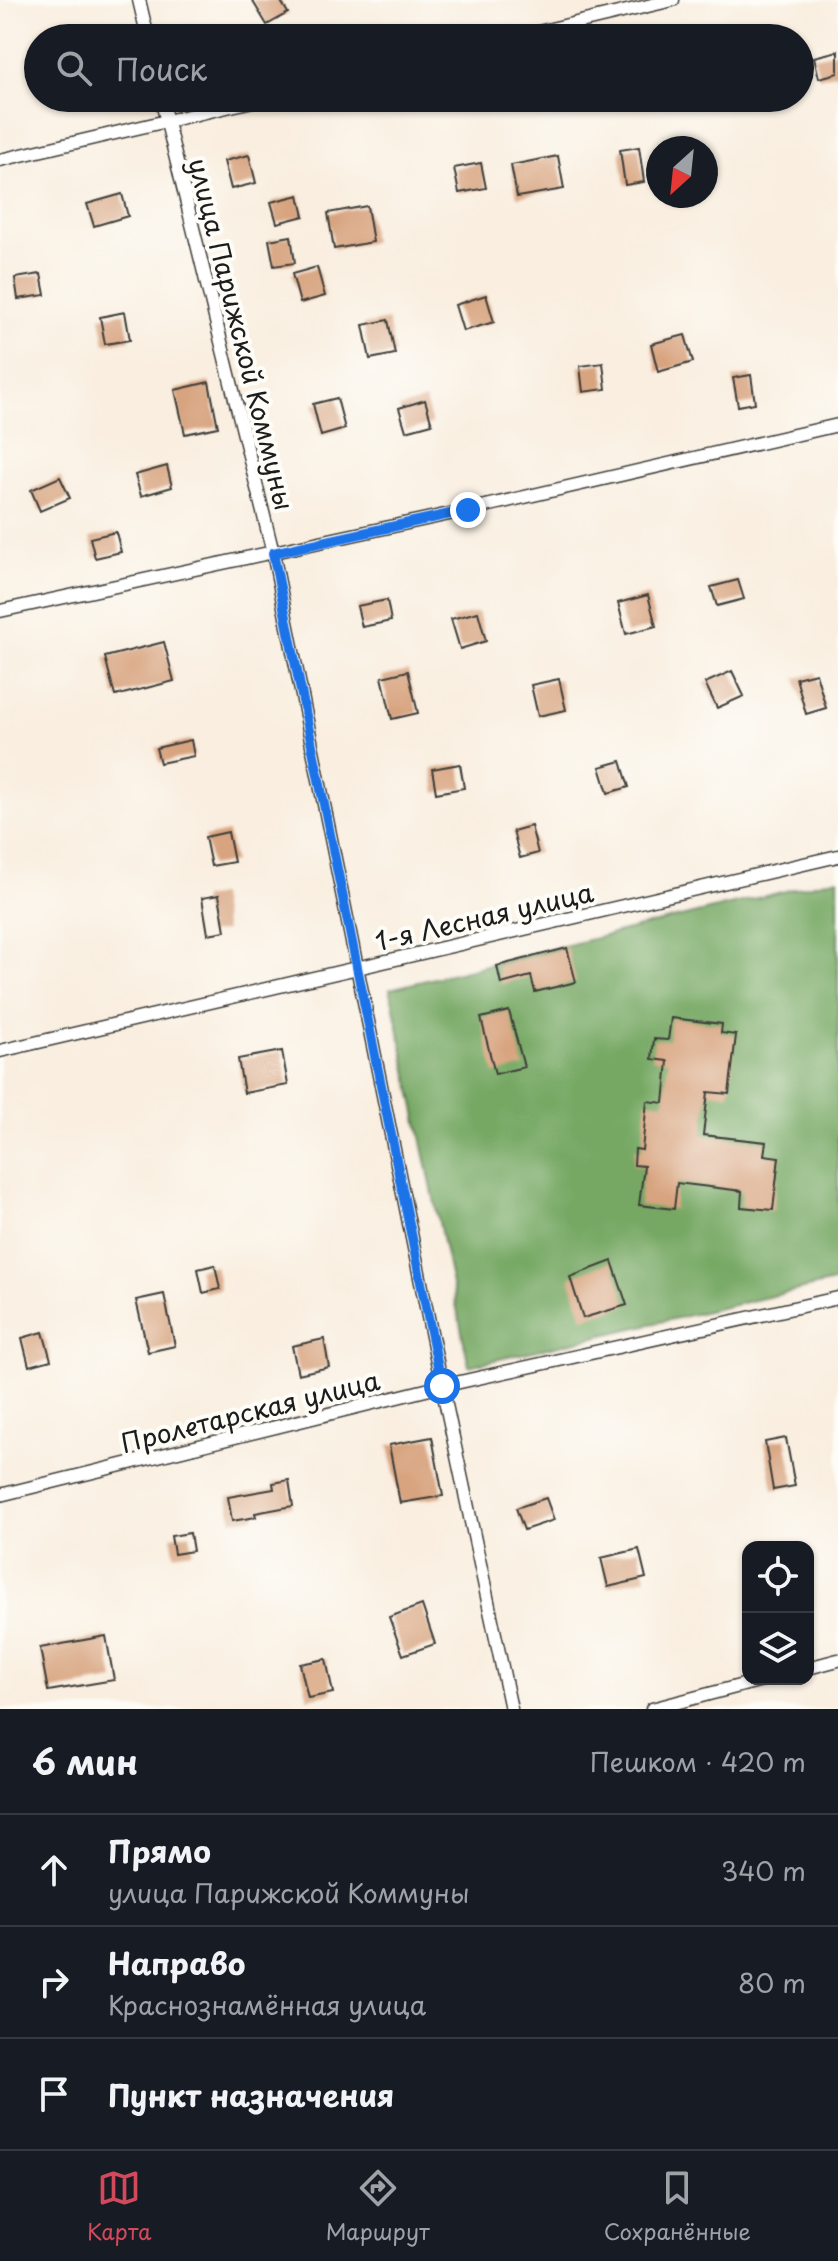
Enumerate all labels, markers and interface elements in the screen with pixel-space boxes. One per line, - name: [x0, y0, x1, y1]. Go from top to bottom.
- search box: [24, 24, 814, 112]
- icon: search: [52, 46, 96, 90]
- text: Поиск: [116, 46, 207, 91]
- north arrow: [646, 136, 718, 208]
- street label: улица Парижской Коммуны: [179, 154, 305, 514]
- route end: [450, 492, 486, 528]
- street label: 1-я Лесная улица: [371, 872, 598, 960]
- street label: Пролетарская улица: [116, 1360, 384, 1462]
- route start: [424, 1368, 460, 1404]
- map controls: [742, 1541, 814, 1685]
- button: locate: [742, 1541, 814, 1613]
- button: layers: [742, 1613, 814, 1685]
- text: 6 мин: [32, 1735, 138, 1787]
- text: Пешком · 420 m: [590, 1742, 806, 1781]
- text: Прямо: [108, 1828, 211, 1873]
- icon: ahead: [32, 1848, 76, 1892]
- text: 340 m: [721, 1851, 806, 1890]
- text: улица Парижской Коммуны: [108, 1873, 470, 1912]
- text: Направо: [108, 1940, 246, 1985]
- icon: right: [32, 1960, 76, 2004]
- text: 80 m: [738, 1963, 806, 2002]
- text: Краснознамённая улица: [108, 1985, 426, 2024]
- icon: arrive: [32, 2072, 76, 2116]
- text: Пункт назначения: [108, 2072, 394, 2117]
- tab: Карта: [87, 2166, 152, 2247]
- tab: Маршрут: [326, 2166, 430, 2247]
- tab: Сохранённые: [604, 2166, 751, 2247]

